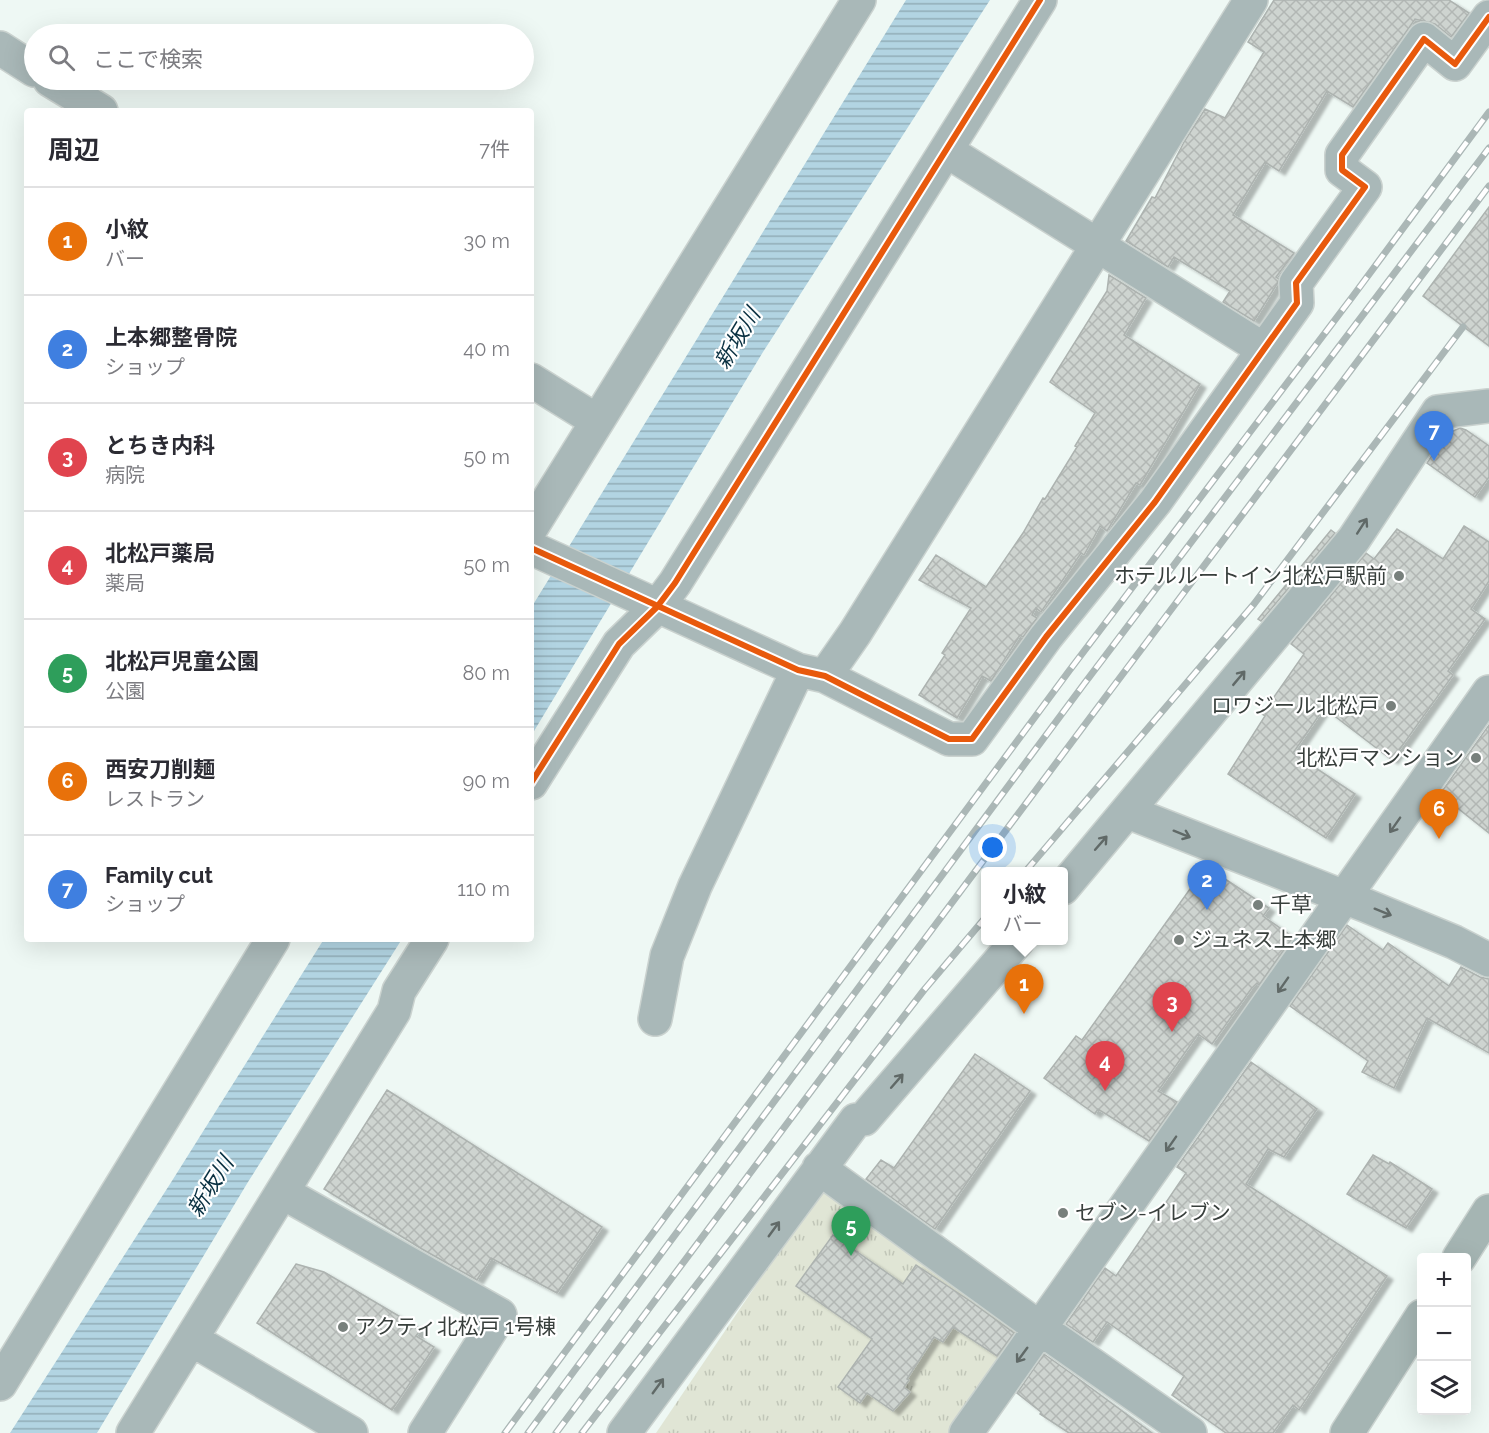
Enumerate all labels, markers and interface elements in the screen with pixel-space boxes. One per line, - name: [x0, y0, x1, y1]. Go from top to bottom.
- search box: [24, 24, 534, 90]
- icon: search: [45, 41, 78, 74]
- text: ここで検索: [93, 46, 203, 72]
- text: 周辺: [48, 135, 100, 165]
- text: 7件: [479, 137, 510, 161]
- text: 小紋: [105, 216, 149, 242]
- text: 1: [63, 229, 72, 253]
- text: 30 m: [464, 229, 510, 253]
- text: バー: [105, 247, 145, 271]
- water label: 新坂川: [709, 301, 766, 373]
- text: 上本郷整骨院: [105, 324, 237, 350]
- text: 2: [62, 337, 73, 361]
- text: 40 m: [463, 337, 510, 361]
- text: ショップ: [105, 355, 185, 379]
- pin: 7: [1414, 412, 1454, 461]
- text: とちき内科: [105, 432, 215, 458]
- text: 3: [62, 445, 73, 469]
- text: 50 m: [463, 445, 510, 469]
- text: 病院: [105, 463, 145, 487]
- one-way arrow: [1356, 518, 1369, 535]
- text: 北松戸薬局: [105, 540, 215, 566]
- text: 4: [62, 553, 73, 577]
- text: 50 m: [463, 553, 510, 577]
- place label: ホテルルートイン北松戸駅前: [1114, 563, 1387, 588]
- marker: ホテルルートイン北松戸駅前: [1392, 569, 1406, 583]
- text: 薬局: [105, 571, 145, 595]
- text: 北松戸児童公園: [105, 648, 259, 674]
- text: 5: [62, 661, 73, 685]
- text: 80 m: [462, 661, 510, 685]
- one-way arrow: [1233, 670, 1246, 686]
- text: 公園: [105, 679, 145, 703]
- place label: ロワジール北松戸: [1211, 693, 1379, 718]
- marker: ロワジール北松戸: [1384, 699, 1398, 713]
- place label: 北松戸マンション: [1296, 745, 1464, 770]
- marker: 北松戸マンション: [1469, 751, 1483, 765]
- text: 西安刀削麺: [105, 756, 215, 782]
- text: 6: [61, 769, 74, 793]
- text: 90 m: [463, 769, 510, 793]
- text: レストラン: [105, 787, 205, 811]
- pin: 6: [1420, 790, 1458, 839]
- one-way arrow: [1389, 817, 1401, 833]
- one-way arrow: [1173, 829, 1191, 840]
- your location: [978, 833, 1007, 862]
- one-way arrow: [1094, 836, 1108, 851]
- pin: 2: [1188, 860, 1226, 910]
- text: Family cut: [105, 862, 213, 888]
- popup: [981, 867, 1068, 945]
- text: 7: [62, 877, 73, 901]
- text: 110 m: [457, 877, 510, 901]
- text: 小紋: [1002, 881, 1047, 907]
- text: ショップ: [105, 892, 185, 916]
- place label: 千草: [1270, 892, 1312, 917]
- marker: 千草: [1251, 898, 1265, 912]
- one-way arrow: [1374, 907, 1392, 918]
- text: バー: [1002, 912, 1042, 936]
- place label: ジュネス上本郷: [1191, 927, 1337, 952]
- marker: ジュネス上本郷: [1172, 933, 1186, 947]
- pin: 1: [1004, 964, 1044, 1014]
- one-way arrow: [1277, 976, 1289, 992]
- pin: 3: [1152, 982, 1192, 1032]
- pin: 4: [1086, 1042, 1124, 1091]
- one-way arrow: [890, 1074, 904, 1089]
- one-way arrow: [1165, 1136, 1177, 1152]
- water label: 新坂川: [181, 1149, 240, 1221]
- place label: セブン-イレブン: [1075, 1200, 1231, 1225]
- pin: 5: [832, 1206, 870, 1256]
- marker: セブン-イレブン: [1056, 1206, 1070, 1220]
- one-way arrow: [768, 1221, 780, 1237]
- map controls: [1417, 1253, 1471, 1415]
- button: +: [1417, 1253, 1471, 1307]
- button: −: [1417, 1307, 1471, 1361]
- place label: アクティ北松戸 1号棟: [355, 1314, 556, 1339]
- marker: アクティ北松戸 1号棟: [336, 1320, 350, 1334]
- one-way arrow: [1016, 1347, 1028, 1363]
- button: layers: [1417, 1361, 1471, 1415]
- one-way arrow: [652, 1378, 665, 1394]

